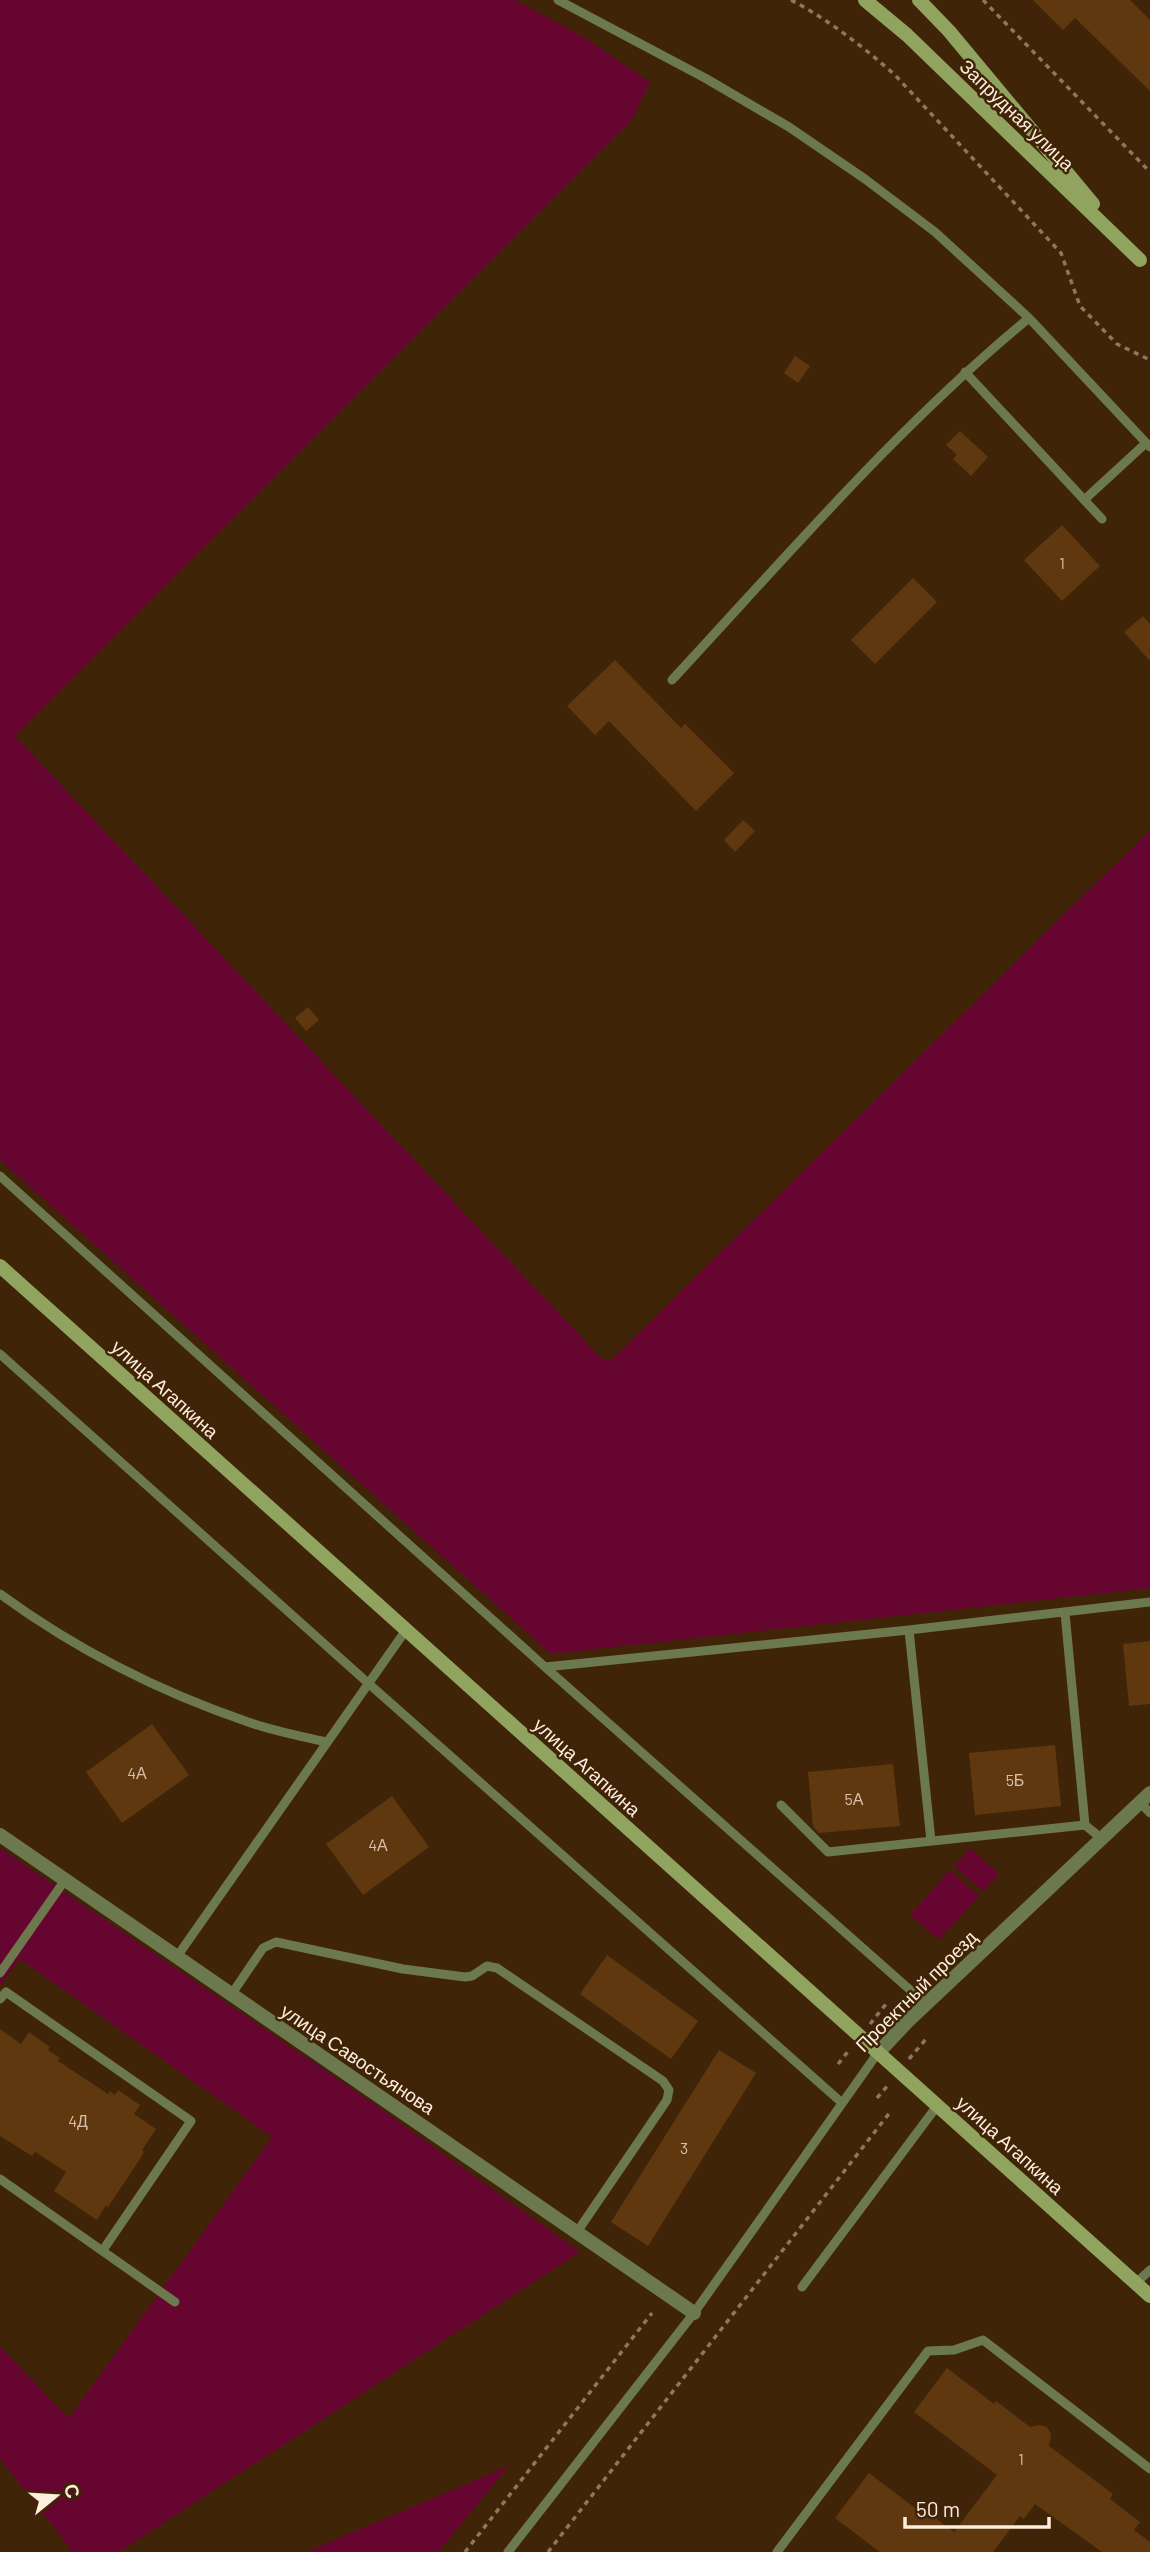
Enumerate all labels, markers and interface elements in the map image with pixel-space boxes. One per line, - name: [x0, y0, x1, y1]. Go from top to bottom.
- street label: Запрудная улица: [955, 54, 1080, 175]
- house number: 1: [1059, 553, 1065, 572]
- street label: улица Агапкина: [107, 1335, 224, 1443]
- street label: улица Агапкина: [529, 1713, 646, 1821]
- house number: 4А: [127, 1763, 147, 1782]
- house number: 5Б: [1006, 1770, 1024, 1789]
- house number: 5А: [845, 1789, 864, 1808]
- house number: 4А: [368, 1835, 388, 1854]
- street label: Проектный проезд: [850, 1925, 981, 2056]
- street label: улица Савостьянова: [277, 1998, 440, 2119]
- street label: улица Агапкина: [952, 2091, 1069, 2199]
- house number: 4Д: [68, 2111, 88, 2130]
- house number: 3: [680, 2138, 688, 2157]
- house number: 1: [1018, 2449, 1024, 2468]
- north arrow: [21, 2461, 91, 2531]
- text: С: [60, 2481, 86, 2501]
- scale bar: [905, 2486, 1048, 2530]
- text: 50 m: [916, 2496, 960, 2521]

